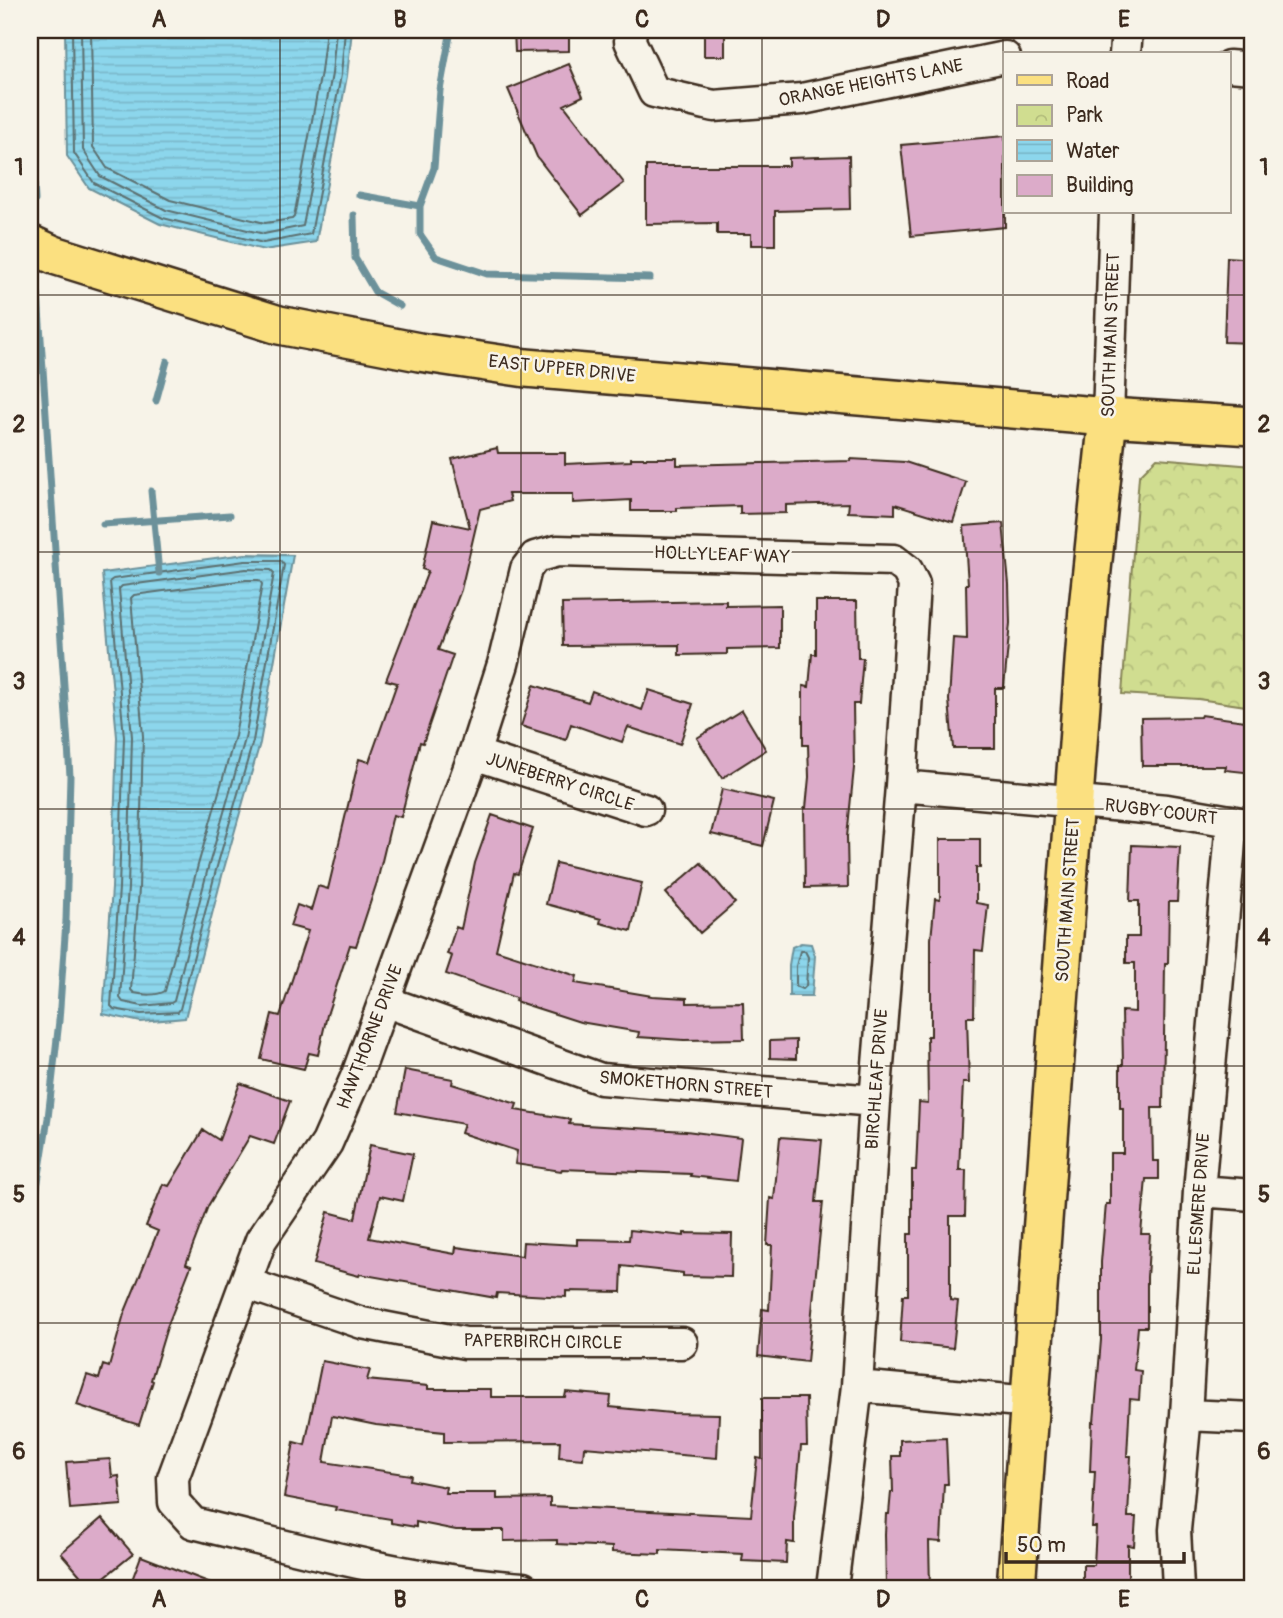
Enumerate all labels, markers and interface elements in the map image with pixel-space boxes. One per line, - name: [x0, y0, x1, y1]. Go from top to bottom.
- text: A: [152, 5, 167, 34]
- text: B: [393, 5, 407, 34]
- text: C: [635, 5, 649, 34]
- text: D: [876, 5, 890, 34]
- text: E: [1118, 5, 1130, 34]
- legend: [1003, 52, 1230, 214]
- street label: ORANGE HEIGHTS LANE: [777, 54, 965, 112]
- text: Road: [1066, 68, 1110, 95]
- text: Park: [1066, 102, 1103, 129]
- text: Water: [1066, 138, 1120, 165]
- text: 1: [15, 153, 24, 182]
- text: 1: [1260, 153, 1269, 182]
- text: Building: [1066, 172, 1133, 199]
- street label: SOUTH MAIN STREET: [1097, 252, 1125, 418]
- street label: EAST UPPER DRIVE: [487, 350, 637, 388]
- text: 2: [13, 410, 26, 439]
- text: 2: [1258, 410, 1271, 439]
- street label: HOLLYLEAF WAY: [654, 541, 791, 569]
- text: 3: [13, 667, 25, 696]
- text: 3: [1258, 667, 1270, 696]
- street label: JUNEBERRY CIRCLE: [483, 747, 637, 817]
- street label: RUGBY COURT: [1104, 794, 1218, 830]
- street label: SOUTH MAIN STREET: [1051, 817, 1085, 983]
- text: 4: [12, 923, 26, 952]
- text: 4: [1257, 923, 1271, 952]
- street label: HAWTHORNE DRIVE: [332, 961, 408, 1113]
- street label: BIRCHLEAF DRIVE: [861, 1008, 893, 1150]
- street label: SMOKETHORN STREET: [598, 1066, 774, 1104]
- street label: ELLESMERE DRIVE: [1183, 1132, 1215, 1276]
- text: 5: [13, 1180, 25, 1209]
- text: 5: [1258, 1180, 1270, 1209]
- street label: PAPERBIRCH CIRCLE: [463, 1329, 623, 1355]
- text: 6: [12, 1437, 26, 1466]
- text: 6: [1257, 1437, 1271, 1466]
- scale bar: [1006, 1520, 1185, 1564]
- text: 50 m: [1017, 1532, 1066, 1559]
- text: A: [152, 1585, 167, 1614]
- text: B: [393, 1585, 407, 1614]
- text: C: [635, 1585, 649, 1614]
- text: D: [876, 1585, 890, 1614]
- text: E: [1118, 1585, 1130, 1614]

